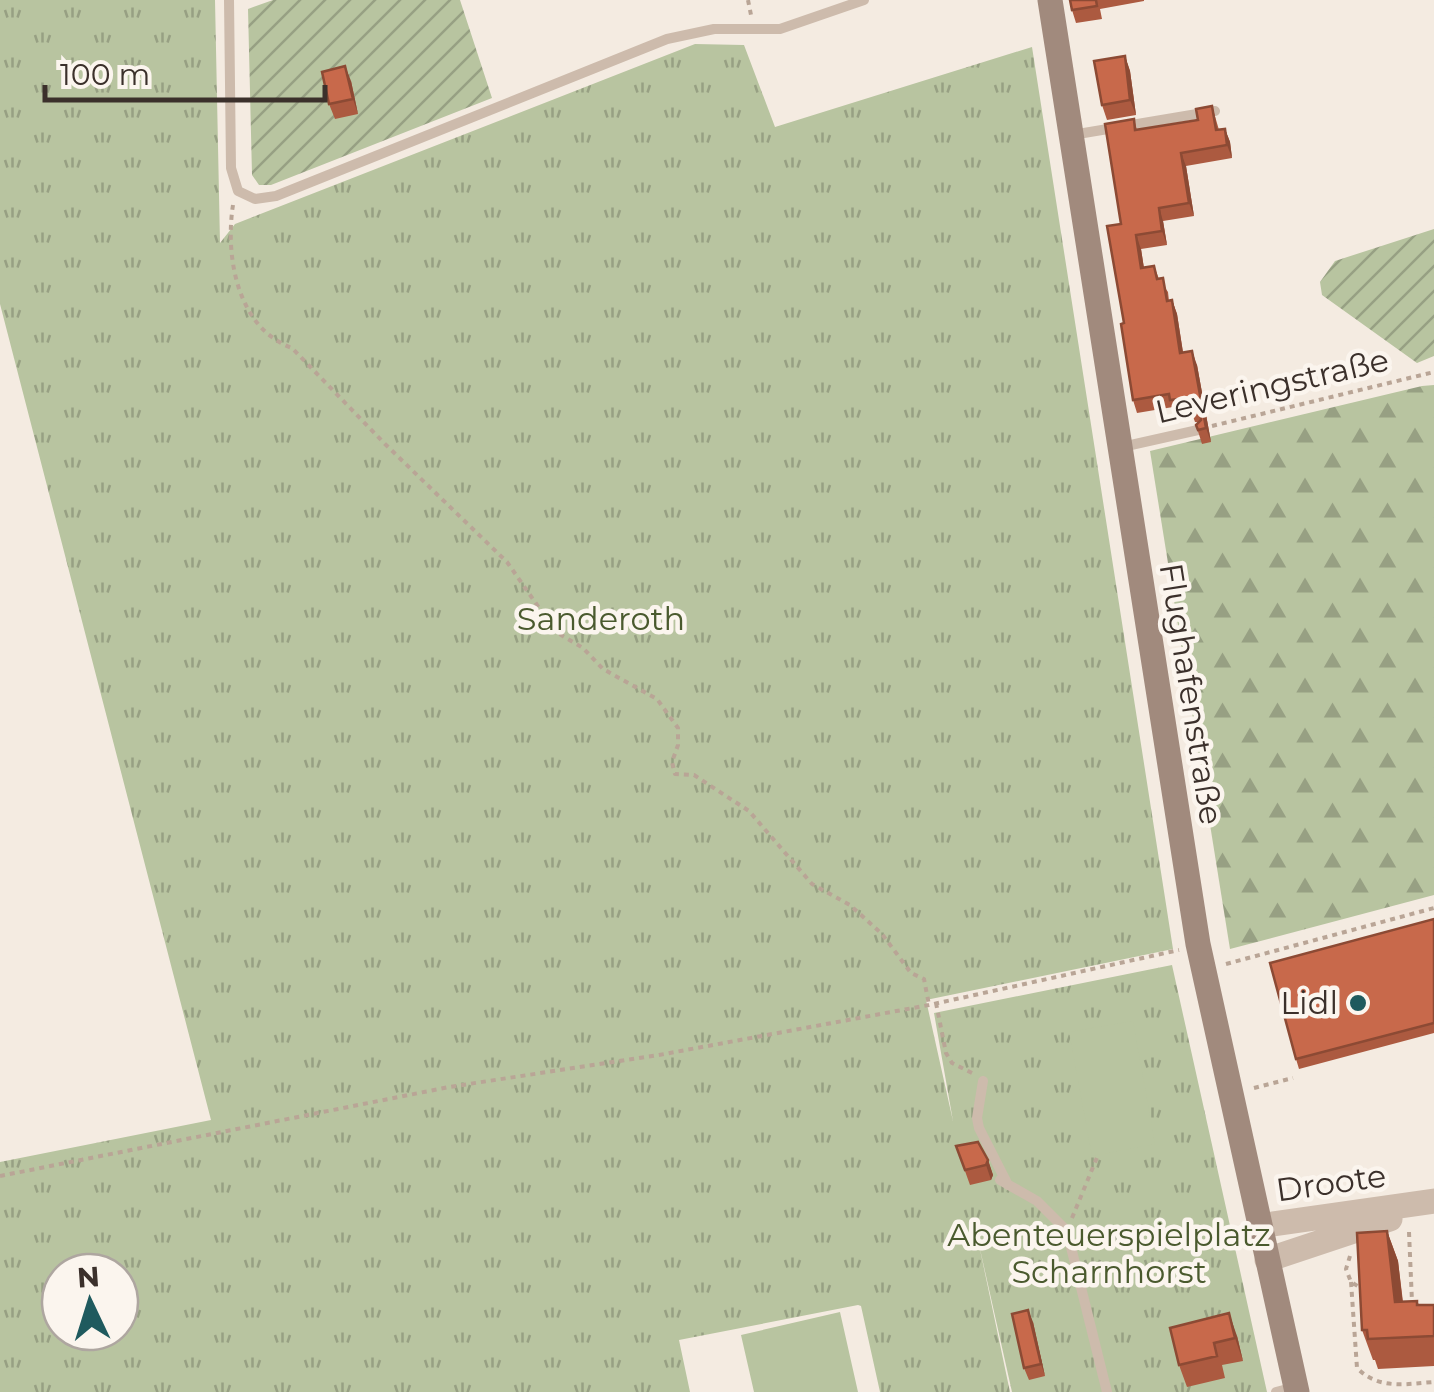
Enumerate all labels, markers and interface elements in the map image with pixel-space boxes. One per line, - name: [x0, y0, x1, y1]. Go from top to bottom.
- scale bar: [45, 40, 325, 102]
- text: 100 m: [60, 56, 150, 93]
- street label: Leveringstraße: [1151, 340, 1392, 431]
- street label: Flughafenstraße: [1152, 560, 1231, 827]
- park label: Sanderoth: [517, 599, 685, 638]
- place label: Lidl: [1280, 983, 1338, 1022]
- marker: Lidl: [1347, 992, 1369, 1014]
- street label: Droote: [1273, 1155, 1388, 1210]
- park label: Abenteuerspielplatz Scharnhorst: [947, 1215, 1271, 1291]
- north arrow: [40, 1252, 140, 1352]
- text: N: [76, 1259, 101, 1295]

